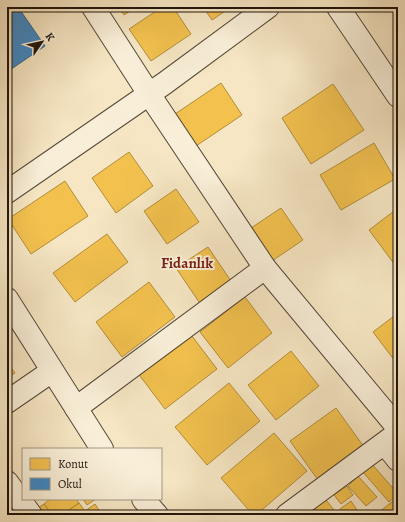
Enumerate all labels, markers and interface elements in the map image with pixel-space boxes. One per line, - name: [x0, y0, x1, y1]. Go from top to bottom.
- north arrow: [22, 22, 62, 62]
- text: K: [42, 29, 59, 45]
- district label: Fidanlık: [161, 253, 213, 273]
- legend: [22, 448, 162, 500]
- text: Konut: [58, 456, 88, 472]
- text: Okul: [58, 476, 82, 492]

